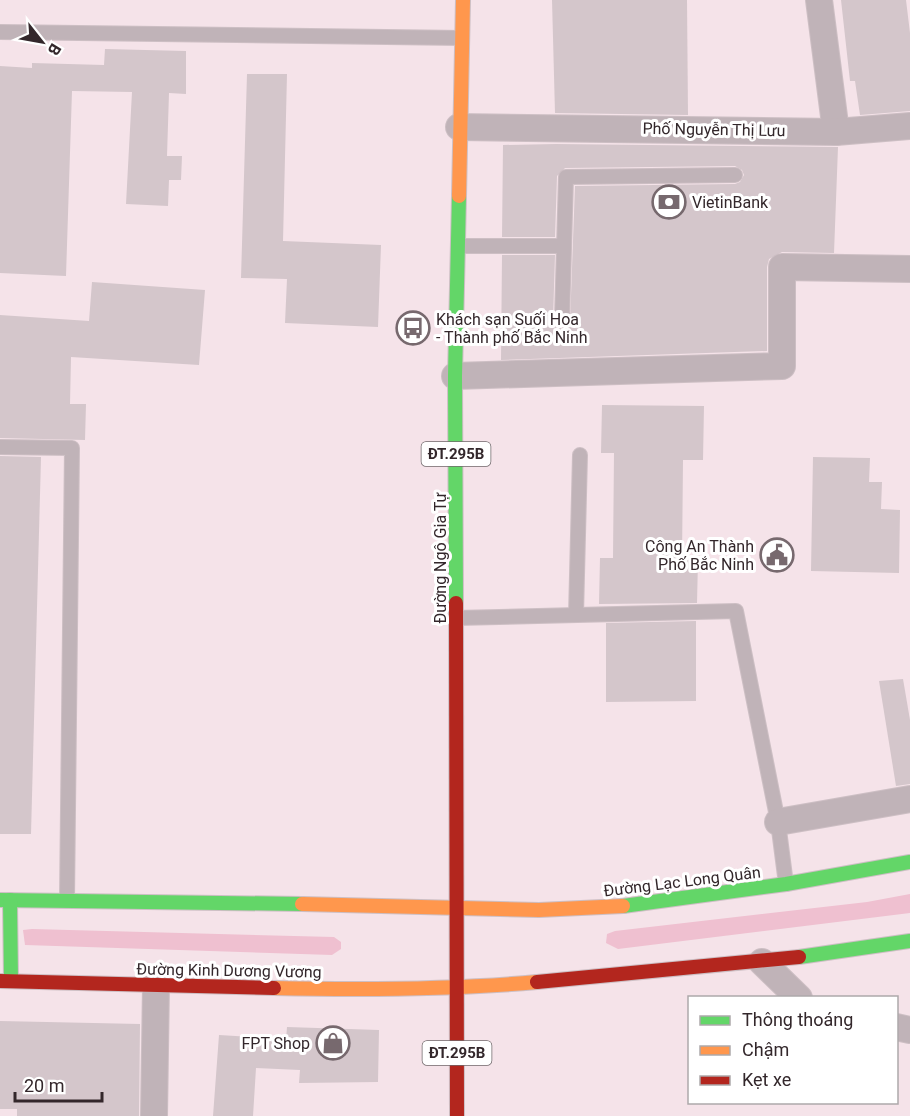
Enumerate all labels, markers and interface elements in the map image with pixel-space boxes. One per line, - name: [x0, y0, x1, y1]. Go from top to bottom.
- north arrow: [12, 12, 72, 72]
- text: B: [44, 40, 65, 59]
- street label: Phố Nguyễn Thị Lưu: [642, 119, 786, 140]
- bank icon: VietinBank: [651, 184, 687, 220]
- place label: VietinBank: [692, 193, 769, 212]
- bus stop icon: Khách sạn Suối Hoa - Thành phố Bắc Ninh: [395, 310, 431, 346]
- place label: Khách sạn Suối Hoa - Thành phố Bắc Ninh: [436, 310, 588, 347]
- road number: ĐT.295B: [422, 442, 490, 466]
- street label: Đường Ngô Gia Tự: [431, 491, 450, 623]
- place label: Công An Thành Phố Bắc Ninh: [645, 537, 754, 574]
- public building icon: Công An Thành Phố Bắc Ninh: [759, 537, 795, 573]
- street label: Đường Lạc Long Quân: [602, 862, 762, 901]
- street label: Đường Kinh Dương Vương: [136, 959, 322, 982]
- legend: [688, 996, 898, 1104]
- text: Thông thoáng: [742, 1009, 853, 1030]
- shop icon: FPT Shop: [315, 1025, 351, 1061]
- place label: FPT Shop: [241, 1034, 310, 1053]
- text: Chậm: [742, 1039, 789, 1060]
- road number: ĐT.295B: [422, 1041, 492, 1065]
- scale bar: [15, 1065, 102, 1103]
- text: Kẹt xe: [742, 1069, 791, 1090]
- text: 20 m: [24, 1075, 64, 1096]

